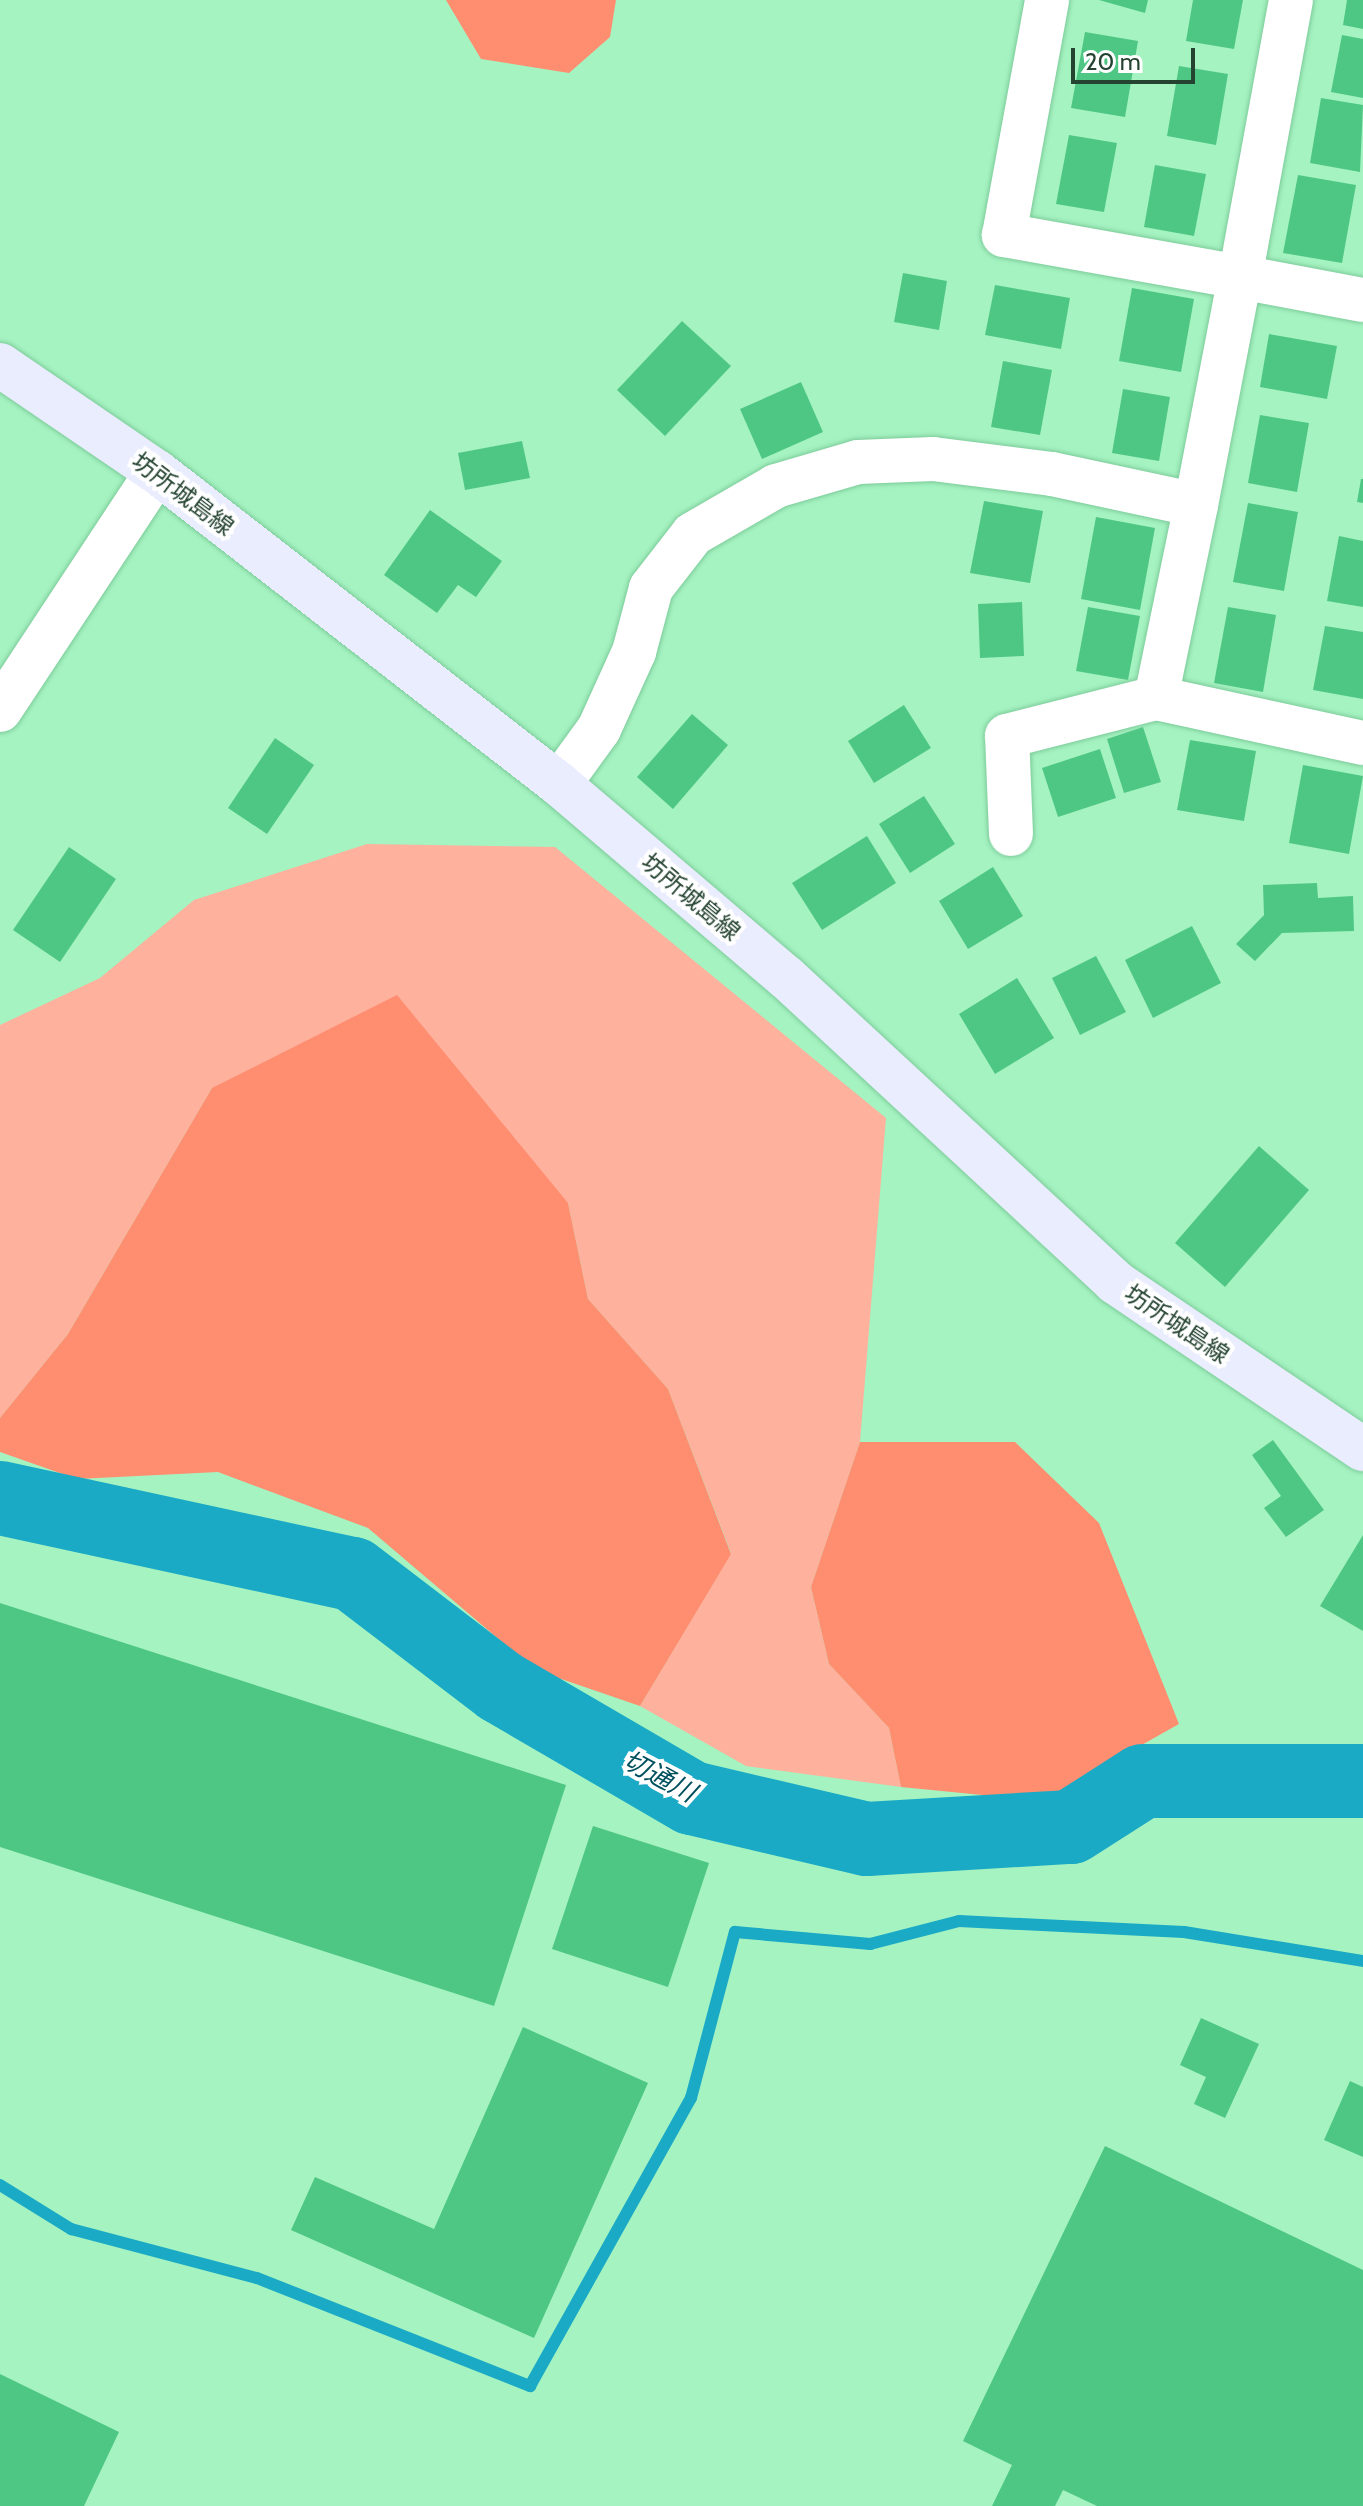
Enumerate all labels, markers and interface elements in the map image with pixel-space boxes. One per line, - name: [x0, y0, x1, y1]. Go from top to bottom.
- scale bar: [1075, 32, 1199, 82]
- text: 20 m: [1085, 47, 1141, 76]
- street label: 坊所城島線: [126, 446, 240, 542]
- street label: 坊所城島線: [636, 847, 746, 947]
- street label: 坊所城島線: [1119, 1279, 1235, 1369]
- water label: 切通川: [617, 1745, 701, 1809]

